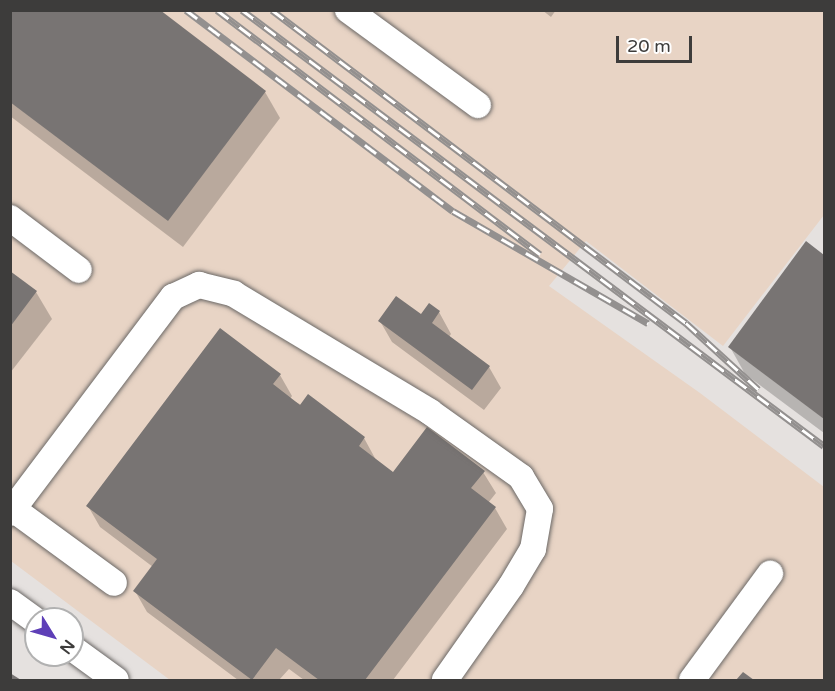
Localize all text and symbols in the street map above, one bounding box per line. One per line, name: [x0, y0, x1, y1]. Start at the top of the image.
scale bar: [619, 24, 696, 62]
text: 20 m: [627, 35, 671, 57]
north arrow: [24, 607, 84, 667]
text: N: [55, 635, 79, 658]

